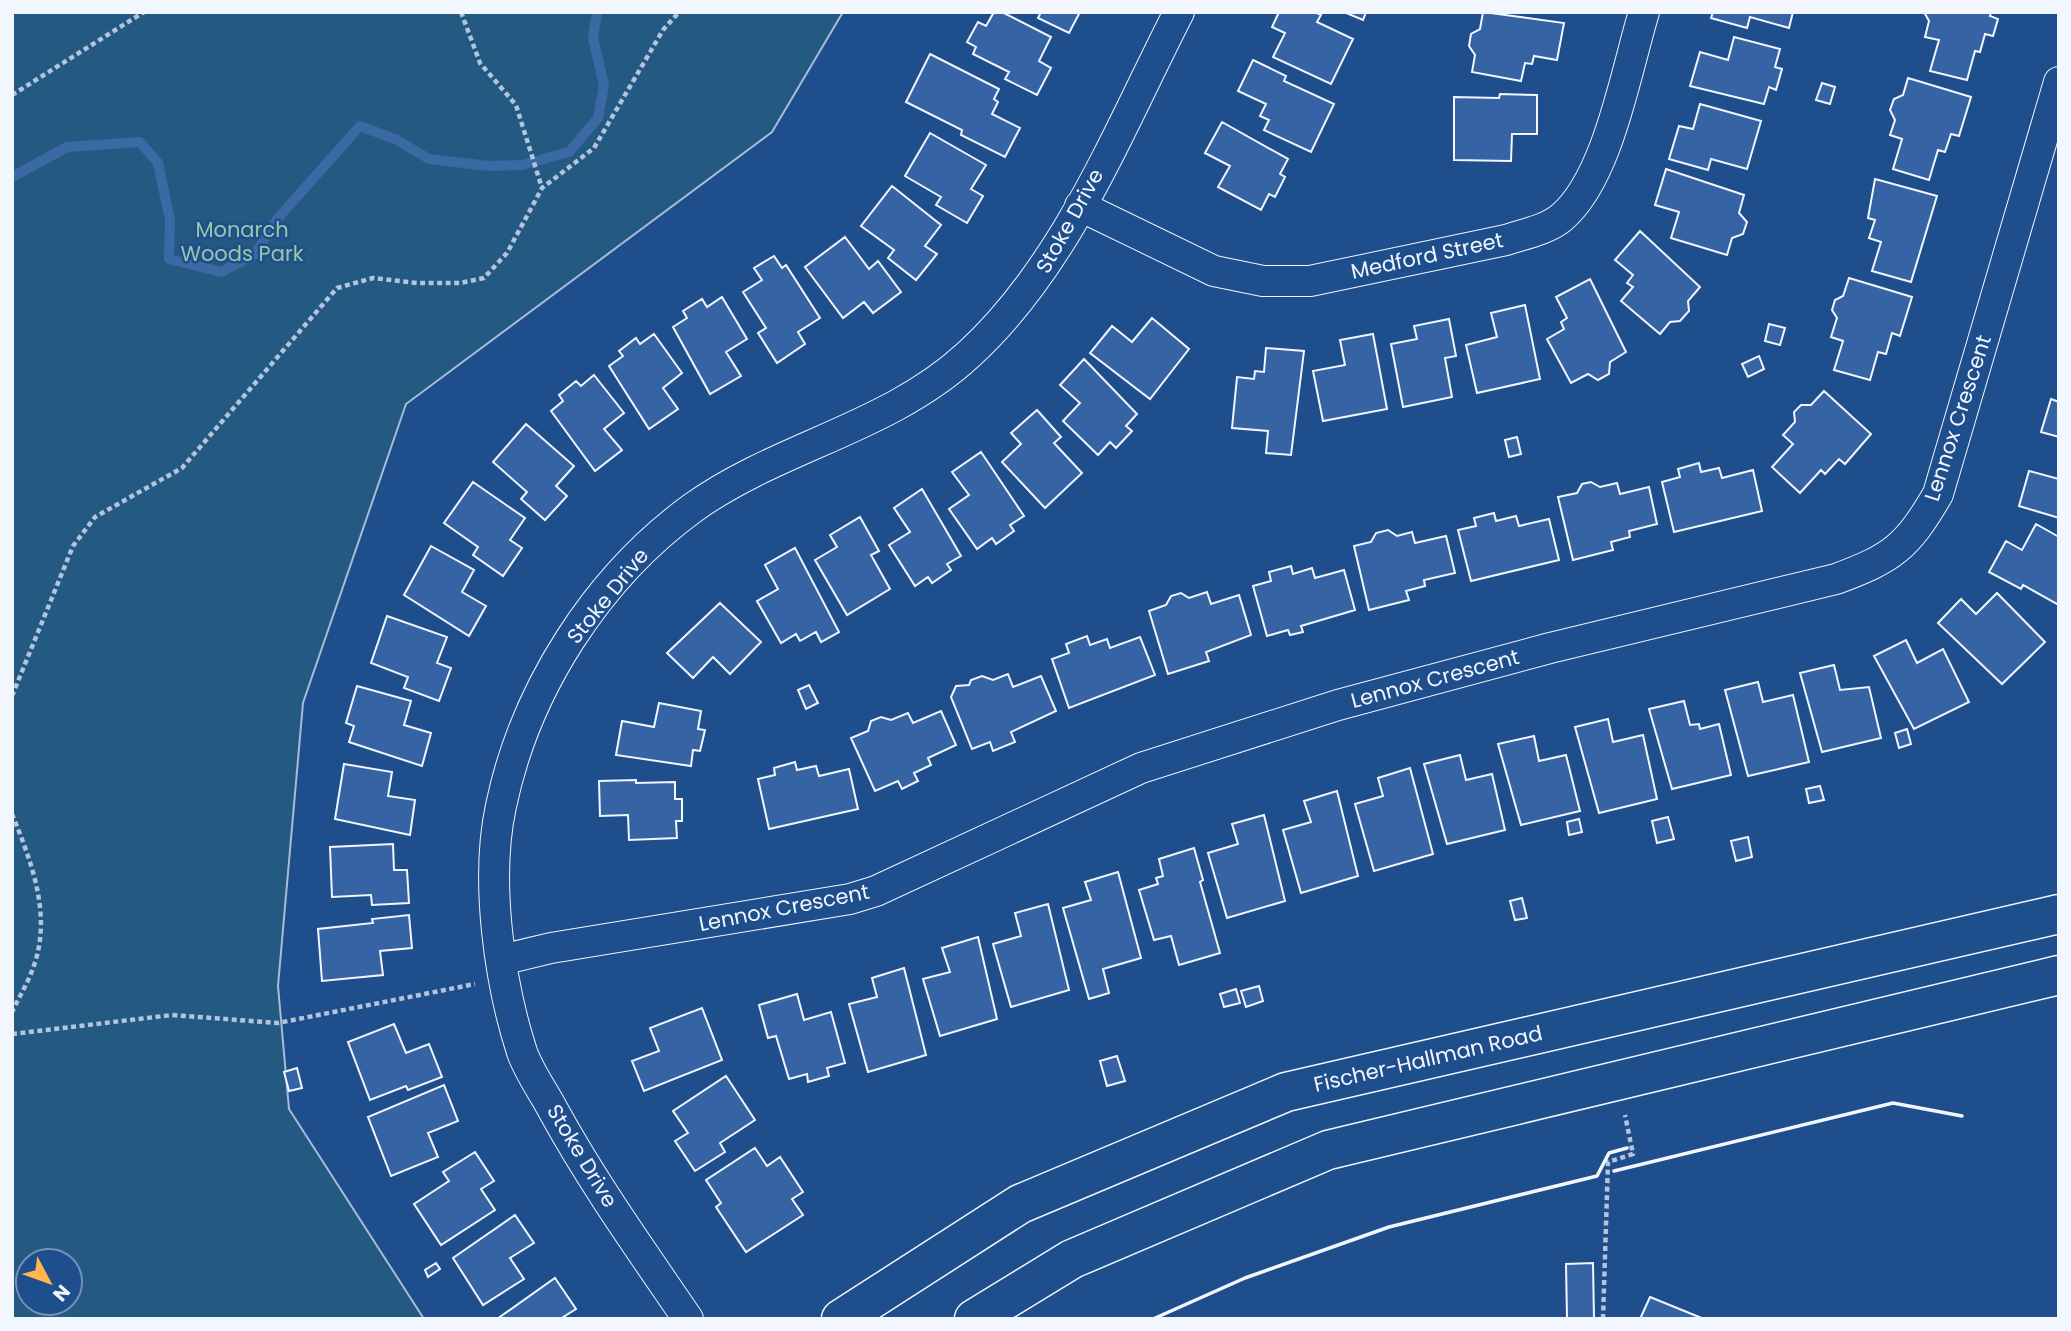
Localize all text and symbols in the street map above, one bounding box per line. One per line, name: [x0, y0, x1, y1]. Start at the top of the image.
street label: Stoke Drive: [1029, 163, 1110, 278]
park label: Monarch Woods Park: [180, 215, 304, 268]
street label: Medford Street: [1348, 225, 1506, 286]
street label: Lennox Crescent: [1917, 331, 1998, 505]
street label: Stoke Drive: [560, 542, 655, 650]
street label: Lennox Crescent: [1348, 642, 1522, 715]
street label: Lennox Crescent: [696, 877, 872, 938]
street label: Fischer-Hallman Road: [1311, 1018, 1545, 1099]
street label: Stoke Drive: [540, 1099, 625, 1213]
north arrow: [14, 1247, 84, 1317]
text: N: [47, 1279, 76, 1307]

